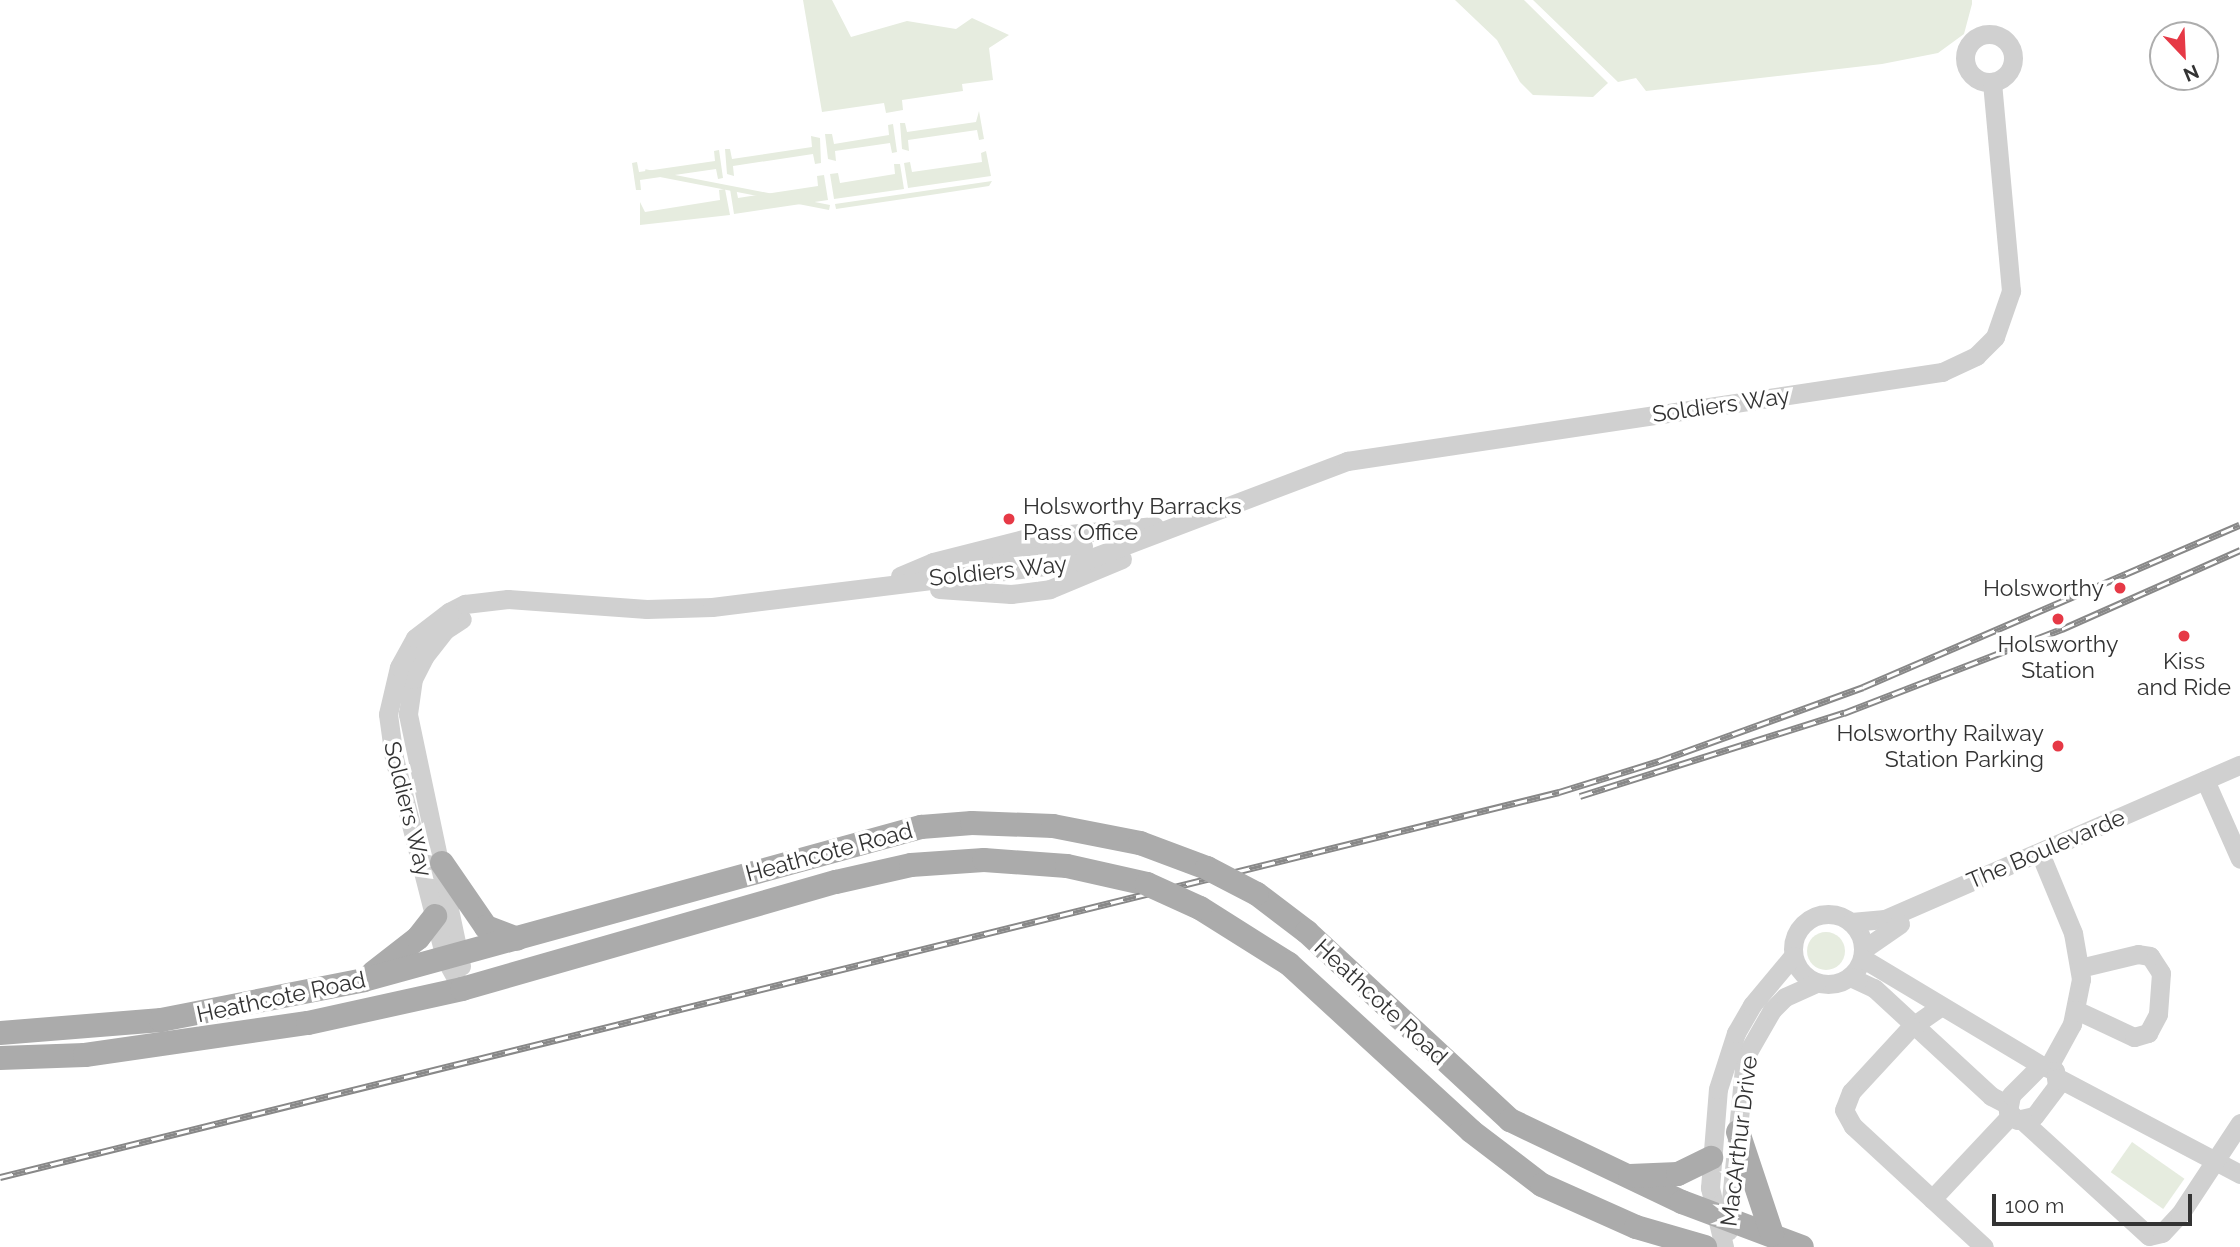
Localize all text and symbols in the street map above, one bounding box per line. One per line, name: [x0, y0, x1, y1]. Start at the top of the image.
north arrow: [2149, 21, 2219, 91]
text: N: [2180, 61, 2202, 86]
street label: Soldiers Way: [1650, 382, 1792, 428]
place label: Holsworthy Barracks Pass Office: [1023, 492, 1242, 546]
marker: Holsworthy Barracks Pass Office: [1001, 511, 1017, 527]
street label: Soldiers Way: [927, 550, 1069, 592]
place label: Holsworthy: [1983, 574, 2104, 602]
marker: Holsworthy: [2110, 578, 2130, 598]
marker: Holsworthy Station: [2050, 611, 2066, 627]
marker: Kiss and Ride: [2176, 628, 2192, 644]
place label: Holsworthy Station: [1998, 630, 2118, 684]
place label: Kiss and Ride: [2137, 647, 2231, 701]
place label: Holsworthy Railway Station Parking: [1836, 719, 2044, 773]
street label: Soldiers Way: [378, 738, 438, 880]
marker: Holsworthy Railway Station Parking: [2050, 738, 2066, 754]
street label: The Boulevarde: [1963, 803, 2129, 895]
street label: Heathcote Road: [742, 816, 916, 888]
street label: Heathcote Road: [1309, 933, 1453, 1071]
street label: Heathcote Road: [194, 966, 368, 1028]
street label: MacArthur Drive: [1715, 1054, 1763, 1228]
scale bar: [1995, 1180, 2194, 1224]
text: 100 m: [2005, 1193, 2064, 1218]

